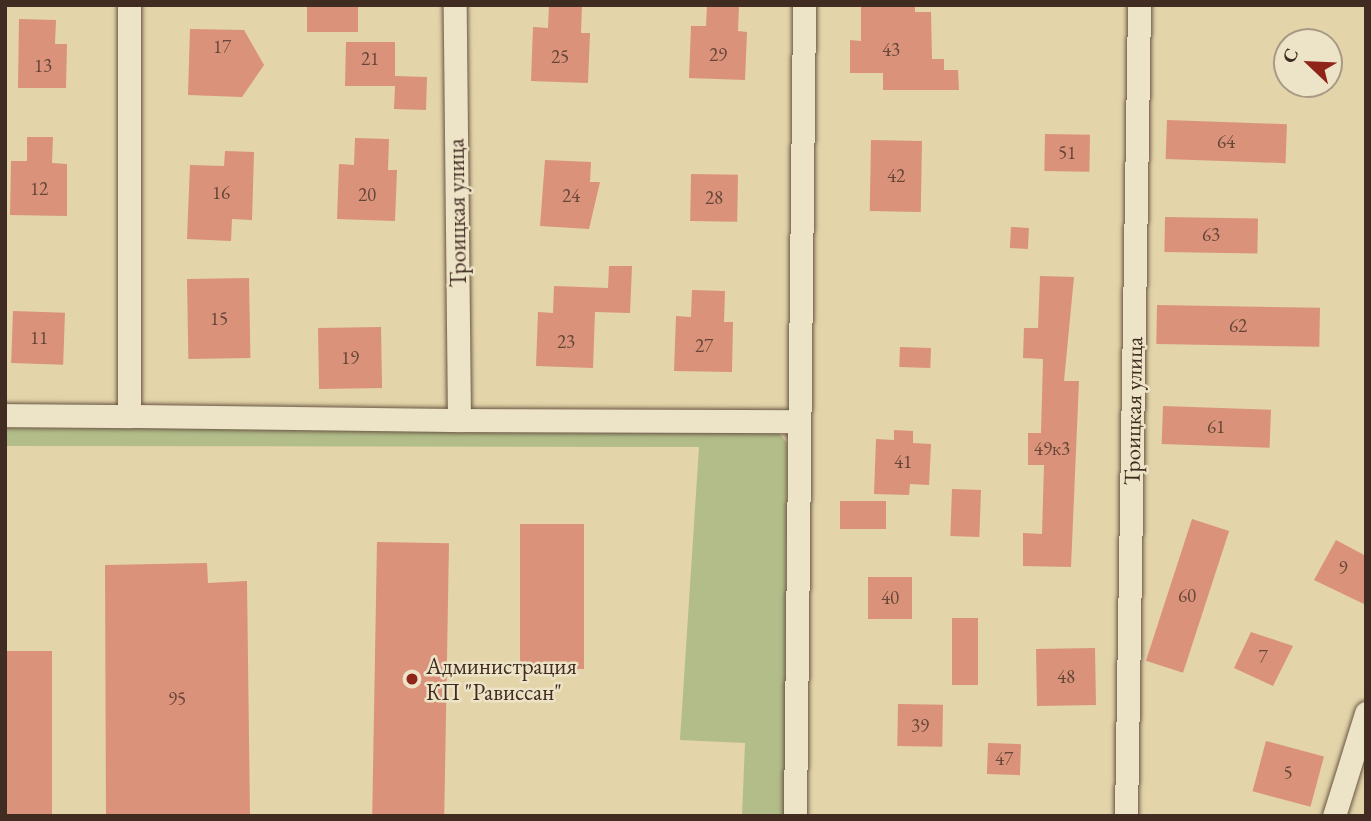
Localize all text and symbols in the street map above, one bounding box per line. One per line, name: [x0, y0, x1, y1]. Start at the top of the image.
north arrow: [1273, 28, 1343, 98]
house number: 17: [213, 36, 231, 58]
house number: 43: [882, 39, 900, 61]
house number: 29: [709, 44, 727, 66]
text: С: [1276, 44, 1304, 66]
house number: 25: [551, 46, 569, 68]
house number: 21: [361, 48, 379, 70]
house number: 13: [34, 55, 52, 77]
house number: 64: [1217, 131, 1235, 153]
street label: Троицкая улица: [442, 138, 472, 288]
house number: 51: [1058, 142, 1076, 164]
house number: 42: [887, 165, 905, 187]
house number: 12: [30, 178, 48, 200]
house number: 16: [212, 182, 230, 204]
house number: 20: [358, 184, 376, 206]
house number: 24: [562, 185, 580, 207]
house number: 28: [705, 187, 723, 209]
house number: 63: [1202, 224, 1220, 246]
house number: 15: [210, 308, 228, 330]
house number: 62: [1229, 315, 1247, 337]
house number: 11: [30, 327, 48, 349]
house number: 23: [557, 331, 575, 353]
house number: 27: [695, 335, 713, 357]
street label: Троицкая улица: [1118, 336, 1148, 486]
house number: 19: [341, 347, 359, 369]
house number: 61: [1207, 416, 1225, 438]
house number: 49к3: [1034, 438, 1070, 460]
house number: 41: [894, 451, 912, 473]
house number: 9: [1338, 557, 1348, 579]
house number: 60: [1178, 585, 1196, 607]
house number: 40: [881, 587, 899, 609]
house number: 7: [1258, 646, 1268, 668]
place label: Администрация КП "Рависсан": [426, 652, 577, 706]
house number: 48: [1057, 666, 1075, 688]
marker: Администрация КП "Рависсан": [404, 671, 420, 687]
house number: 95: [168, 688, 186, 710]
house number: 39: [911, 715, 929, 737]
house number: 47: [995, 748, 1013, 770]
house number: 5: [1283, 762, 1293, 784]

